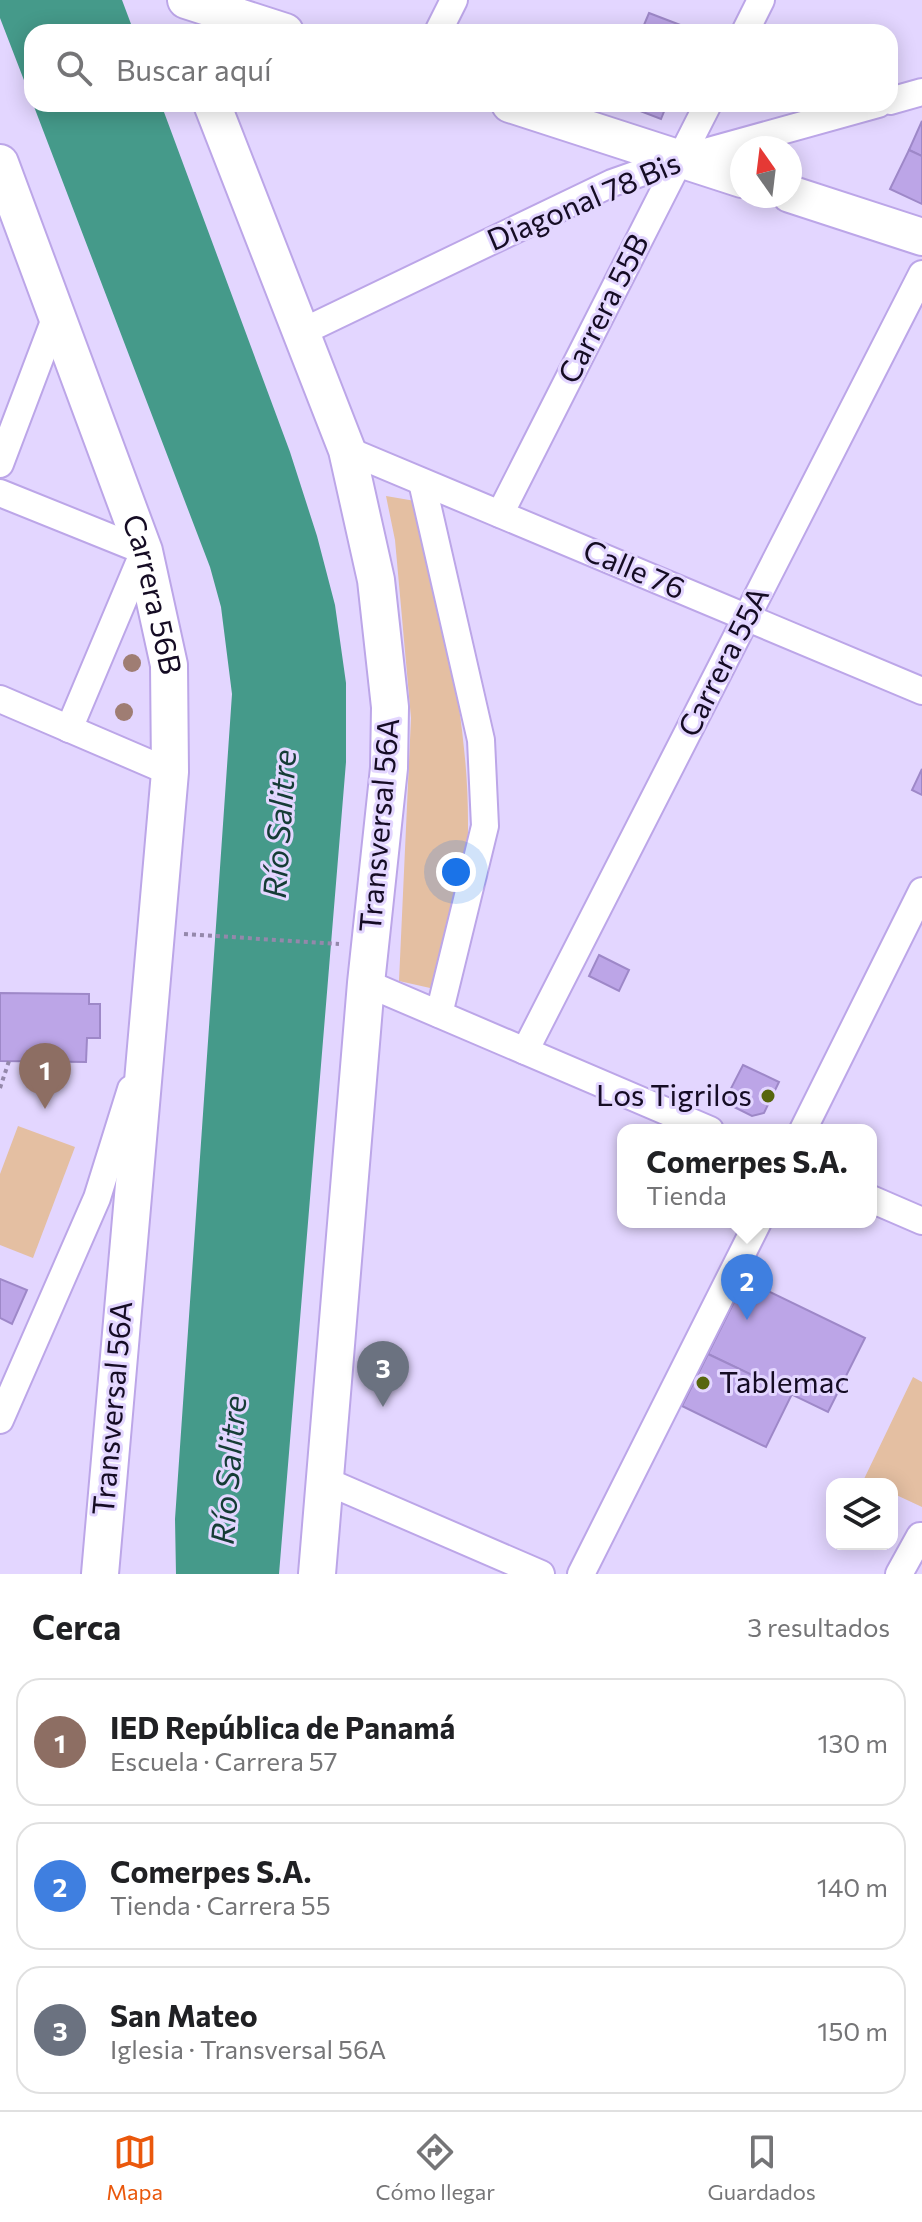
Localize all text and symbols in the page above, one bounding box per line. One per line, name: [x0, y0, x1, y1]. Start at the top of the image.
search box: [24, 24, 898, 112]
icon: search: [52, 46, 96, 90]
text: Buscar aquí: [116, 50, 272, 87]
north arrow: [730, 136, 802, 208]
street label: Diagonal 78 Bis: [481, 142, 685, 257]
street label: Carrera 55B: [548, 227, 655, 389]
street label: Carrera 56B: [116, 508, 191, 677]
street label: Calle 76: [578, 530, 691, 606]
street label: Carrera 55A: [668, 580, 775, 742]
street label: Transversal 56A: [350, 716, 405, 933]
water label: Río Salitre: [253, 748, 303, 900]
your location: [436, 852, 476, 892]
pin: 1: [19, 1043, 71, 1109]
place label: Los Tigrilos: [596, 1075, 752, 1112]
marker: Los Tigrilos: [759, 1087, 777, 1105]
popup: [617, 1124, 877, 1228]
text: Comerpes S.A.: [646, 1142, 848, 1179]
text: Tienda: [646, 1179, 727, 1210]
pin: 2: [721, 1254, 773, 1320]
street label: Transversal 56A: [83, 1299, 138, 1516]
pin: 3: [357, 1341, 409, 1407]
place label: Tablemac: [719, 1362, 849, 1399]
marker: Tablemac: [694, 1374, 712, 1392]
water label: Río Salitre: [201, 1394, 253, 1546]
map controls: [826, 1478, 898, 1550]
button: layers: [826, 1478, 898, 1550]
text: Cerca: [32, 1605, 121, 1647]
text: 3 resultados: [747, 1611, 890, 1642]
text: IED República de Panamá: [110, 1708, 455, 1745]
text: 1: [54, 1727, 66, 1758]
text: 130 m: [817, 1727, 888, 1758]
text: Escuela · Carrera 57: [110, 1745, 337, 1776]
text: Comerpes S.A.: [110, 1852, 311, 1889]
text: 2: [53, 1871, 67, 1902]
text: 140 m: [817, 1871, 888, 1902]
text: Tienda · Carrera 55: [110, 1889, 331, 1920]
text: San Mateo: [110, 1996, 258, 2033]
text: 3: [52, 2015, 68, 2046]
text: 150 m: [817, 2015, 888, 2046]
text: Iglesia · Transversal 56A: [110, 2033, 386, 2064]
tab: Mapa: [106, 2130, 163, 2205]
tab: Cómo llegar: [376, 2130, 495, 2205]
tab: Guardados: [708, 2130, 816, 2205]

